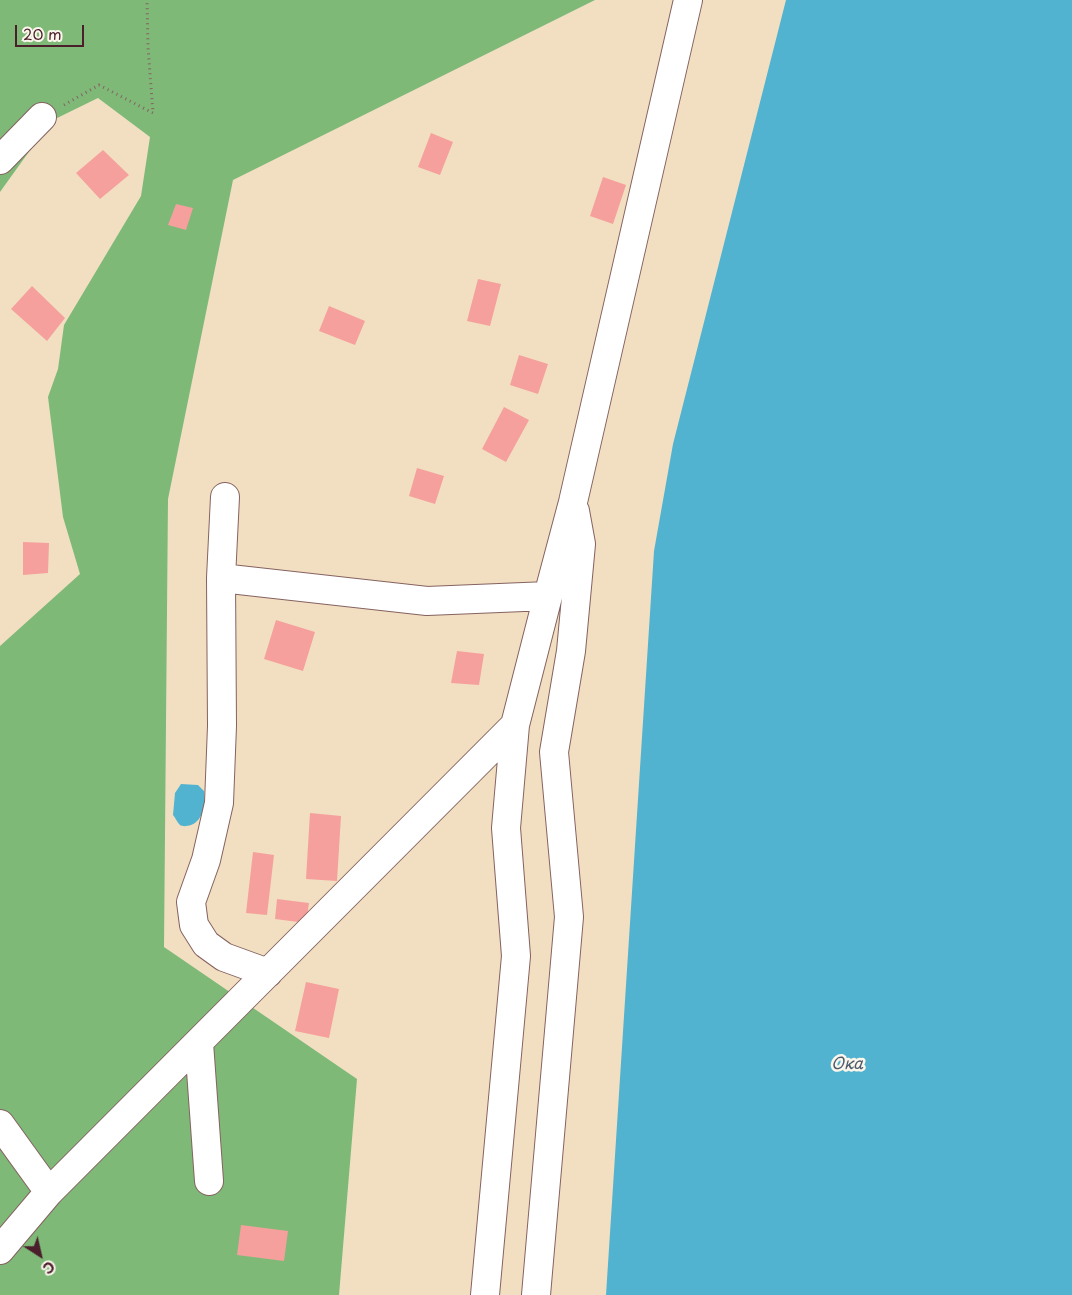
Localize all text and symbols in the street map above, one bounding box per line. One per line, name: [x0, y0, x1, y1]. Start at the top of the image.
scale bar: [18, 15, 86, 47]
text: 20 m: [23, 22, 62, 45]
water label: Ока: [831, 1055, 863, 1075]
north arrow: [15, 1230, 65, 1280]
text: С: [39, 1256, 59, 1279]

